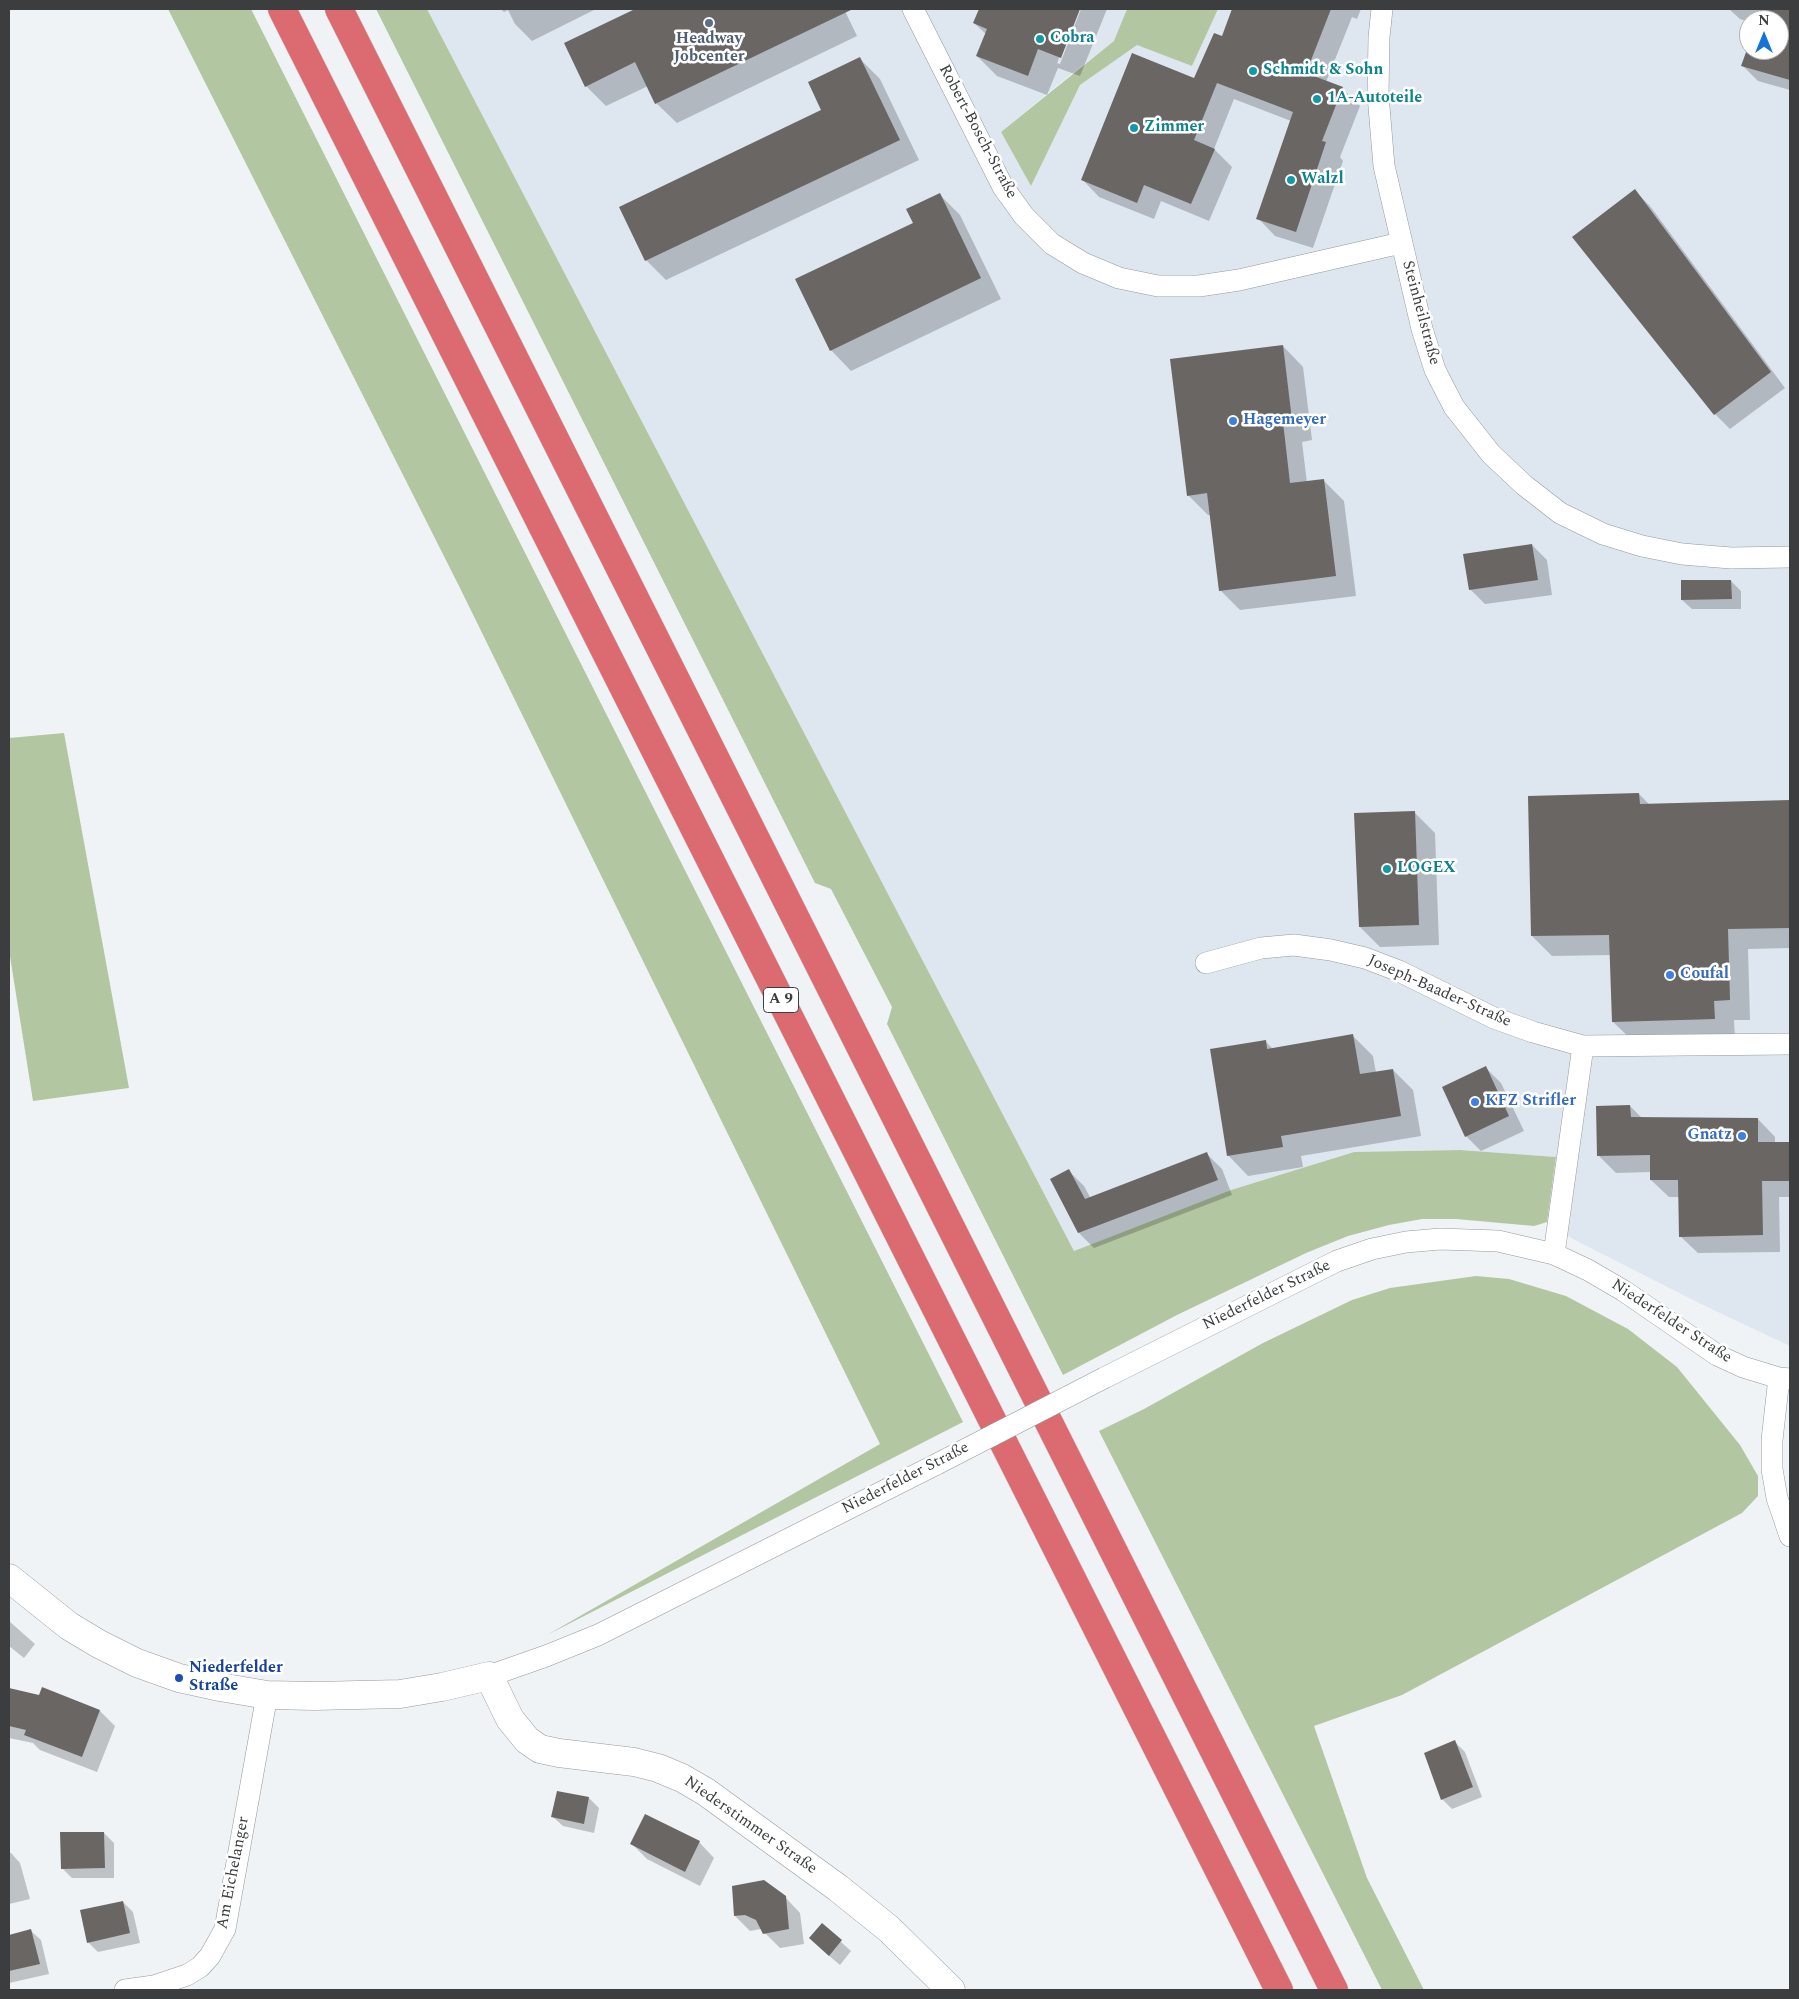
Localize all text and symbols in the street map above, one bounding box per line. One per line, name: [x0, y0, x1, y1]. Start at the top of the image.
north arrow: [1739, 10, 1789, 60]
text: N: [1758, 10, 1770, 31]
marker: Headway Jobcenter: [703, 17, 715, 29]
place label: Cobra: [1050, 29, 1095, 49]
place label: Headway Jobcenter: [673, 30, 745, 68]
marker: Cobra: [1034, 33, 1046, 45]
place label: Schmidt & Sohn: [1263, 61, 1383, 81]
street label: Robert-Bosch-Straße: [934, 62, 1020, 202]
marker: Schmidt & Sohn: [1247, 65, 1259, 77]
place label: 1A-Autoteile: [1327, 89, 1422, 109]
marker: 1A-Autoteile: [1311, 93, 1323, 105]
place label: Zimmer: [1144, 118, 1204, 138]
marker: Zimmer: [1128, 122, 1140, 134]
place label: Walzl: [1301, 170, 1344, 190]
marker: Walzl: [1285, 174, 1297, 186]
street label: Steinheilstraße: [1397, 259, 1443, 367]
place label: Hagemeyer: [1243, 411, 1326, 431]
marker: Hagemeyer: [1227, 415, 1239, 427]
place label: LOGEX: [1397, 859, 1456, 879]
marker: LOGEX: [1381, 863, 1393, 875]
street label: Joseph-Baader-Straße: [1364, 952, 1514, 1032]
place label: Coufal: [1680, 965, 1729, 985]
marker: Coufal: [1664, 969, 1676, 981]
road number: A 9: [764, 988, 798, 1012]
place label: KFZ Strifler: [1485, 1092, 1576, 1112]
marker: KFZ Strifler: [1469, 1096, 1481, 1108]
place label: Gnatz: [1688, 1126, 1732, 1146]
marker: Gnatz: [1736, 1130, 1748, 1142]
street label: Niederfelder Straße: [1200, 1257, 1334, 1335]
street label: Niederfelder Straße: [1607, 1276, 1735, 1368]
street label: Niederfelder Straße: [839, 1439, 973, 1519]
place label: Niederfelder Straße: [189, 1659, 283, 1697]
marker: Niederfelder Straße: [173, 1672, 185, 1684]
street label: Niederstimmer Straße: [680, 1773, 820, 1879]
street label: Am Eichelanger: [214, 1815, 254, 1931]

